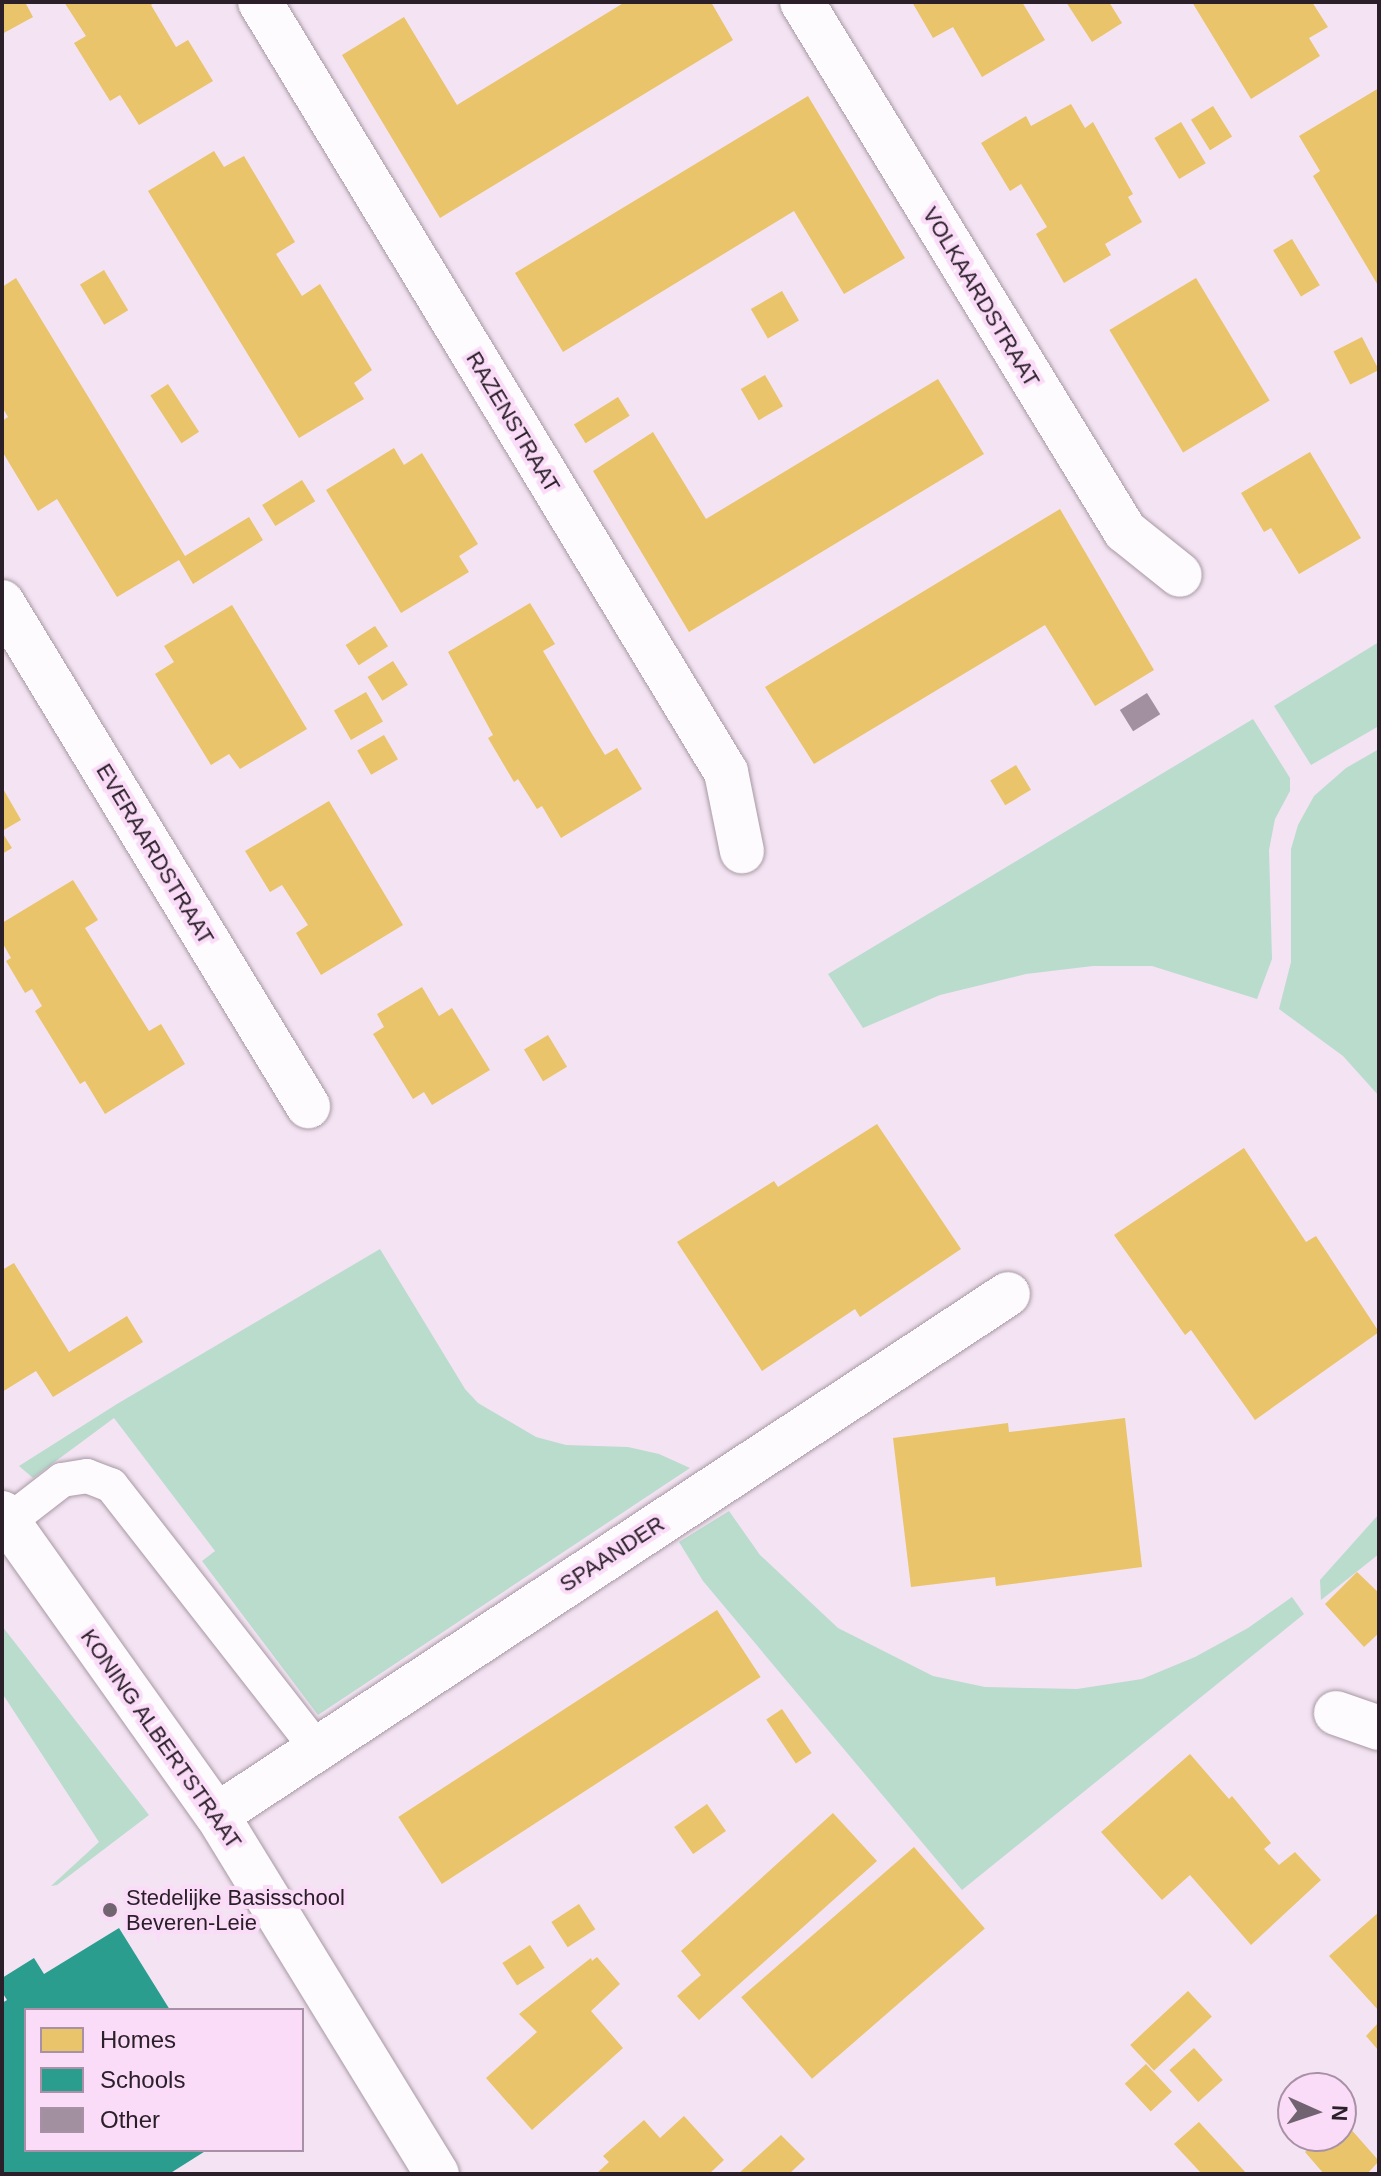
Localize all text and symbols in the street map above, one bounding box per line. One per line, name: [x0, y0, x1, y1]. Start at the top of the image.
street label: VOLKAARDSTRAAT: [917, 202, 1045, 392]
street label: RAZENSTRAAT: [461, 347, 565, 497]
street label: EVERAARDSTRAAT: [91, 759, 219, 949]
street label: SPAANDER: [555, 1510, 669, 1598]
street label: KONING ALBERTSTRAAT: [75, 1624, 247, 1854]
place label: Stedelijke Basisschool Beveren-Leie: [126, 1884, 345, 1936]
marker: Stedelijke Basisschool Beveren-Leie: [101, 1901, 119, 1919]
legend: [24, 2008, 304, 2152]
text: Homes: [100, 2026, 176, 2053]
text: Schools: [100, 2066, 185, 2093]
north arrow: [1277, 2072, 1357, 2152]
text: N: [1327, 2105, 1352, 2122]
text: Other: [100, 2106, 160, 2133]

